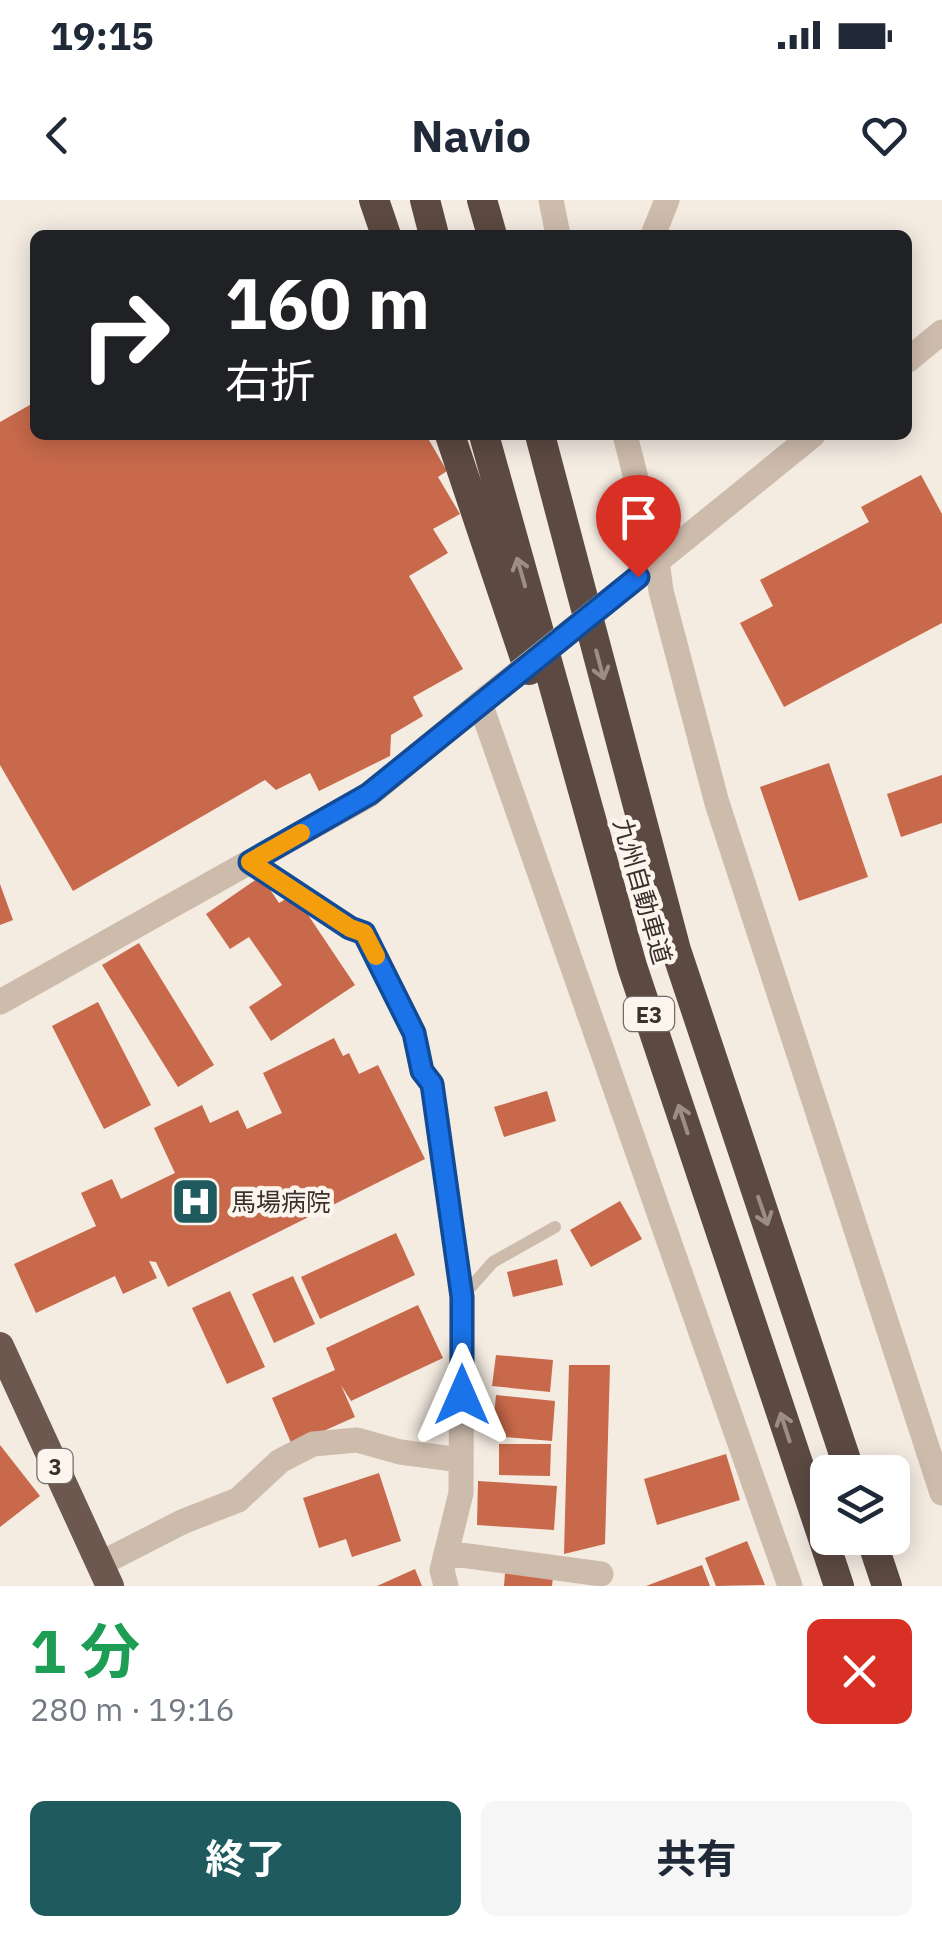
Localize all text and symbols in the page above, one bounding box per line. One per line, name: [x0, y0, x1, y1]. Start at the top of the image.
text: 19:15: [50, 11, 154, 60]
text: Navio: [411, 106, 531, 164]
icon: back: [30, 108, 85, 163]
icon: heart: [857, 108, 912, 163]
text: 160 m: [225, 257, 430, 348]
icon: right: [60, 270, 190, 400]
text: 右折: [225, 351, 315, 409]
pin: [596, 475, 681, 578]
icon: arrive: [611, 490, 666, 545]
one-way arrow: [511, 557, 529, 589]
one-way arrow: [591, 649, 610, 680]
street label: 九州自動車道: [606, 814, 680, 968]
road number: E3: [624, 997, 674, 1031]
one-way arrow: [673, 1103, 691, 1135]
hospital icon: 馬場病院: [170, 1175, 222, 1227]
place label: 馬場病院: [231, 1185, 331, 1218]
one-way arrow: [755, 1194, 773, 1225]
position arrow: [410, 1343, 514, 1447]
one-way arrow: [775, 1412, 793, 1444]
road number: 3: [38, 1449, 72, 1483]
map controls: [810, 1455, 910, 1555]
button: layers: [810, 1455, 910, 1555]
text: 1 分: [30, 1611, 140, 1690]
button: close: [807, 1619, 912, 1724]
text: 280 m · 19:16: [30, 1688, 235, 1730]
button: 終了: [30, 1801, 461, 1916]
button: 共有: [481, 1801, 912, 1916]

